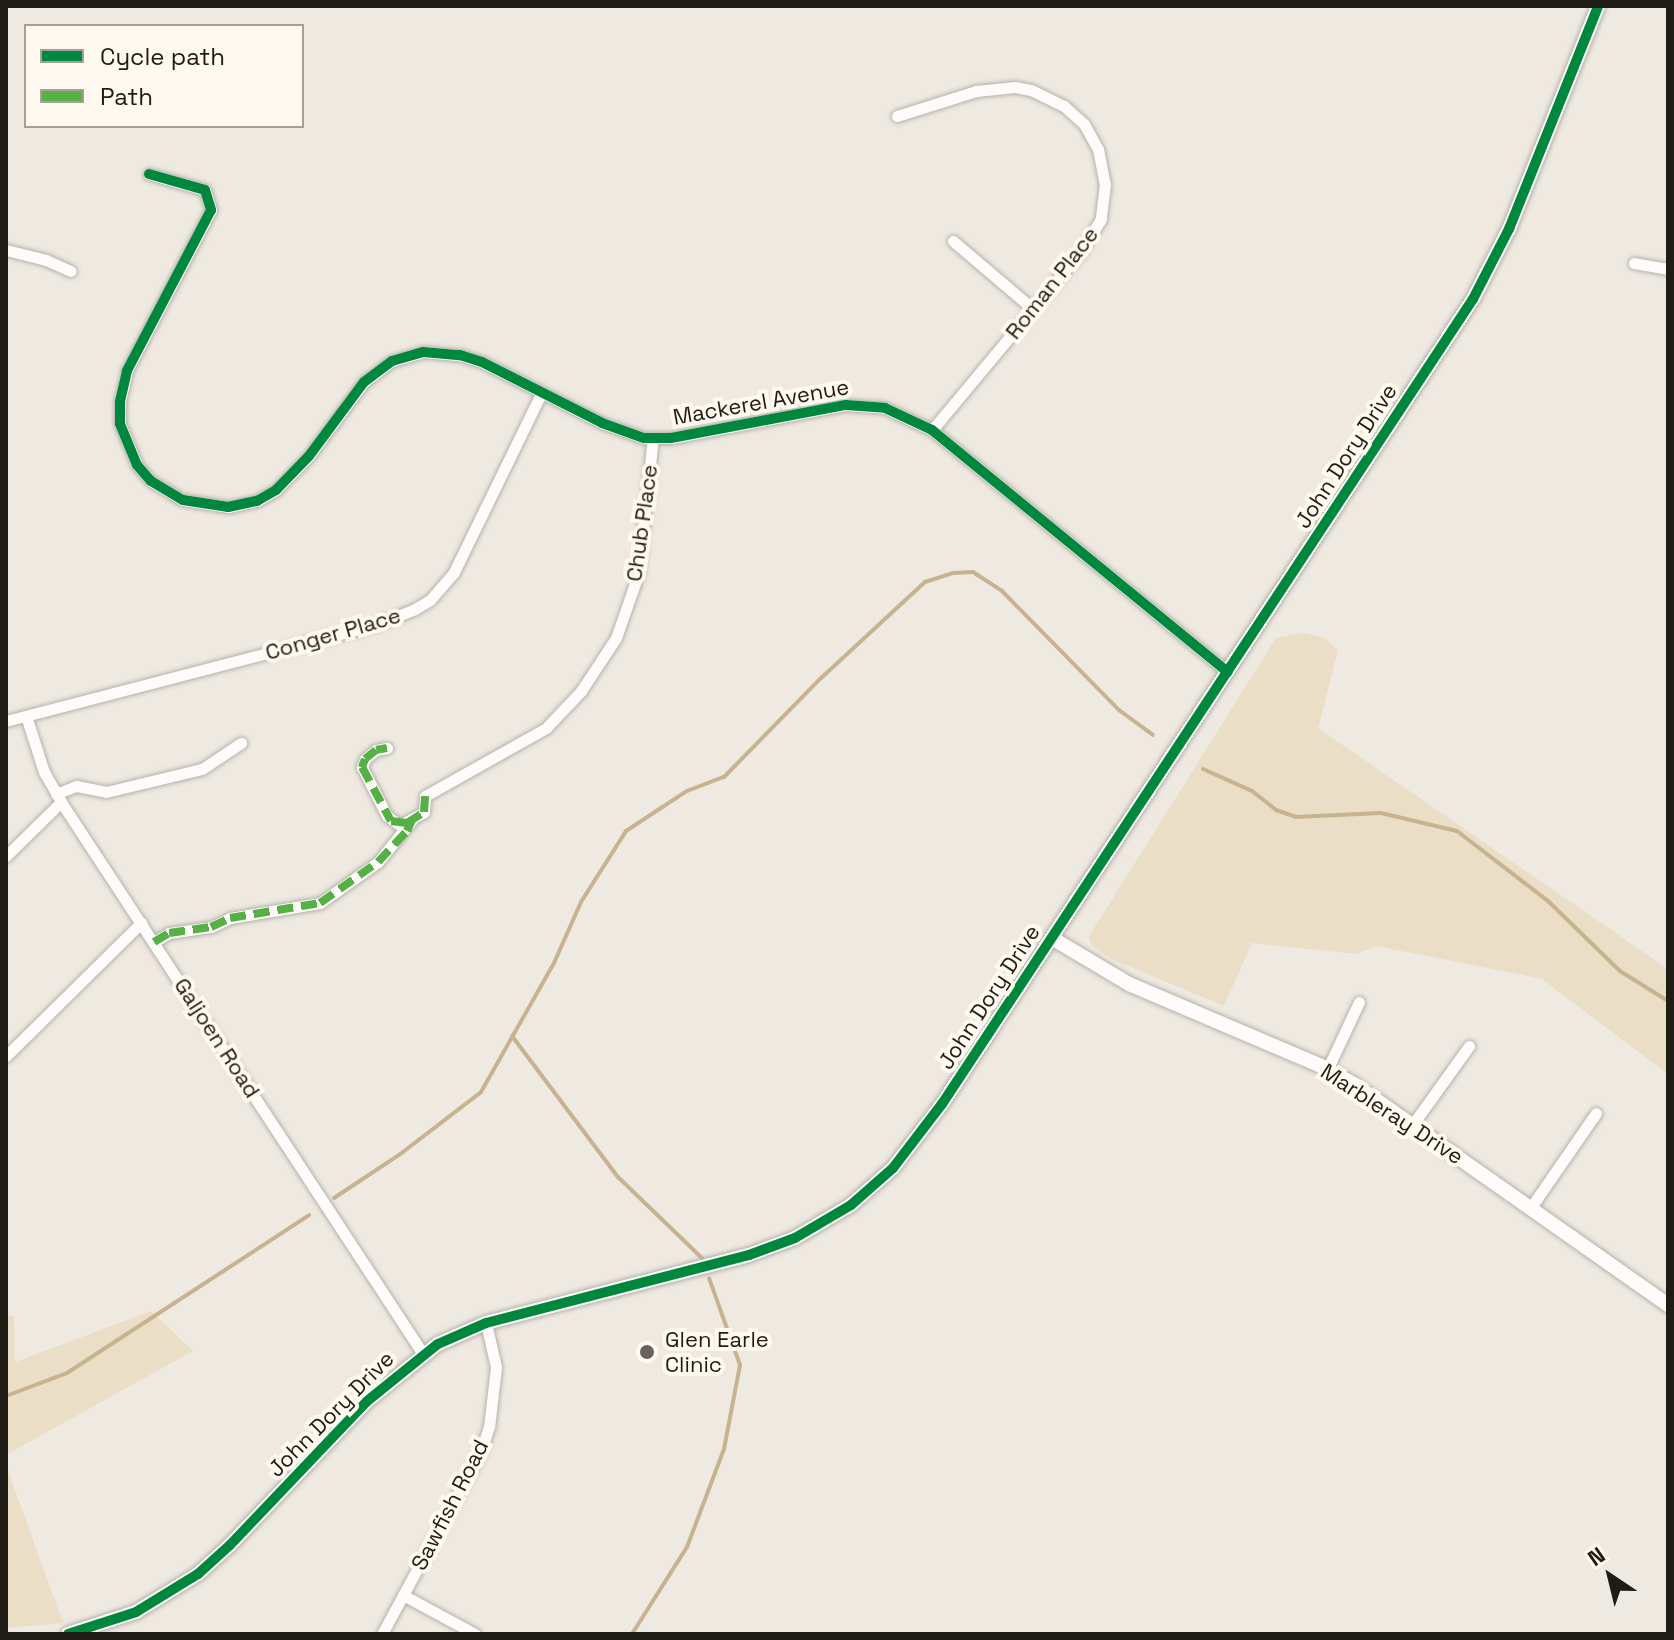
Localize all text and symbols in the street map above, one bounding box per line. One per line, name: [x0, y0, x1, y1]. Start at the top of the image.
legend: [24, 24, 304, 128]
text: Cycle path: [100, 41, 225, 72]
text: Path: [100, 81, 153, 112]
street label: Roman Place: [1000, 222, 1104, 344]
street label: Mackerel Avenue: [671, 374, 851, 430]
street label: John Dory Drive: [1289, 379, 1403, 533]
street label: Chub Place: [621, 463, 663, 583]
street label: Conger Place: [262, 602, 404, 666]
street label: John Dory Drive: [932, 920, 1046, 1074]
street label: Galjoen Road: [168, 973, 266, 1103]
street label: Marbleray Drive: [1316, 1058, 1468, 1170]
place label: Glen Earle Clinic: [665, 1326, 769, 1378]
marker: Glen Earle Clinic: [636, 1341, 658, 1363]
street label: John Dory Drive: [263, 1346, 399, 1482]
street label: Sawfish Road: [406, 1435, 494, 1575]
north arrow: [1570, 1536, 1650, 1616]
text: N: [1582, 1541, 1610, 1572]

